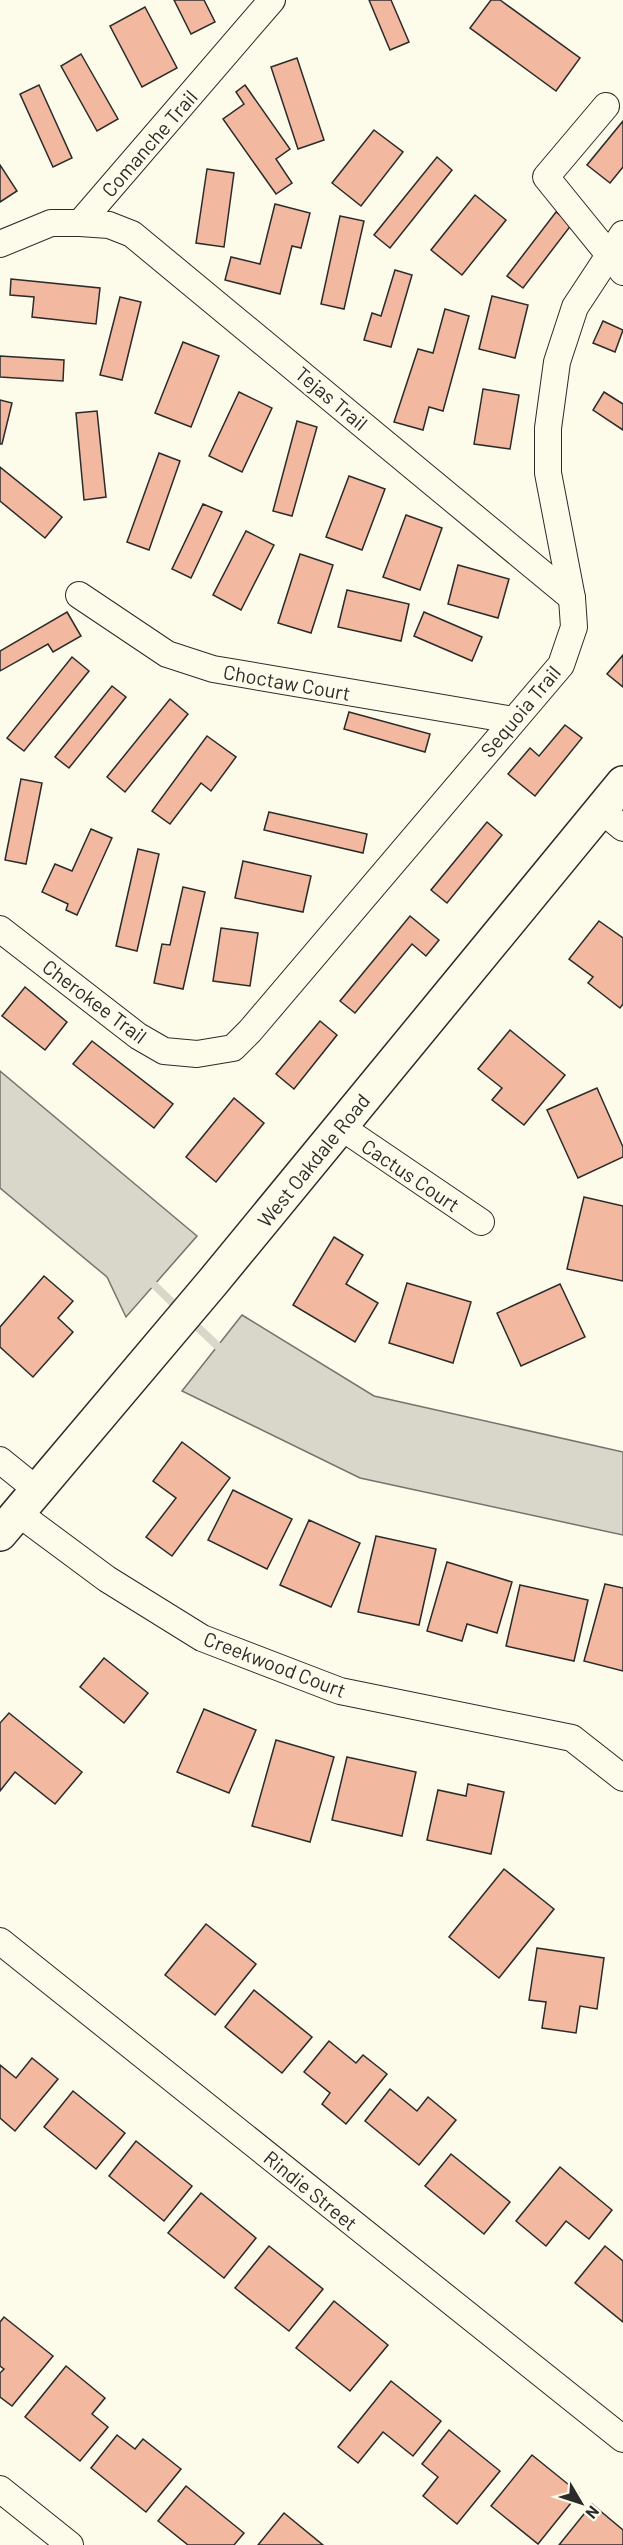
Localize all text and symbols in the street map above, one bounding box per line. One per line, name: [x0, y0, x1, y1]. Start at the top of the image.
street label: Comanche Trail: [96, 85, 202, 201]
street label: Tejas Trail: [291, 361, 373, 435]
street label: Choctaw Court: [222, 659, 352, 705]
street label: Sequoia Trail: [475, 660, 565, 762]
street label: Cherokee Trail: [38, 954, 152, 1048]
street label: West Oakdale Road: [252, 1088, 374, 1232]
street label: Cactus Court: [358, 1134, 464, 1216]
street label: Creekwood Court: [201, 1626, 349, 1702]
street label: Rindie Street: [259, 2145, 363, 2235]
north arrow: [551, 2473, 611, 2533]
text: N: [582, 2503, 604, 2523]

